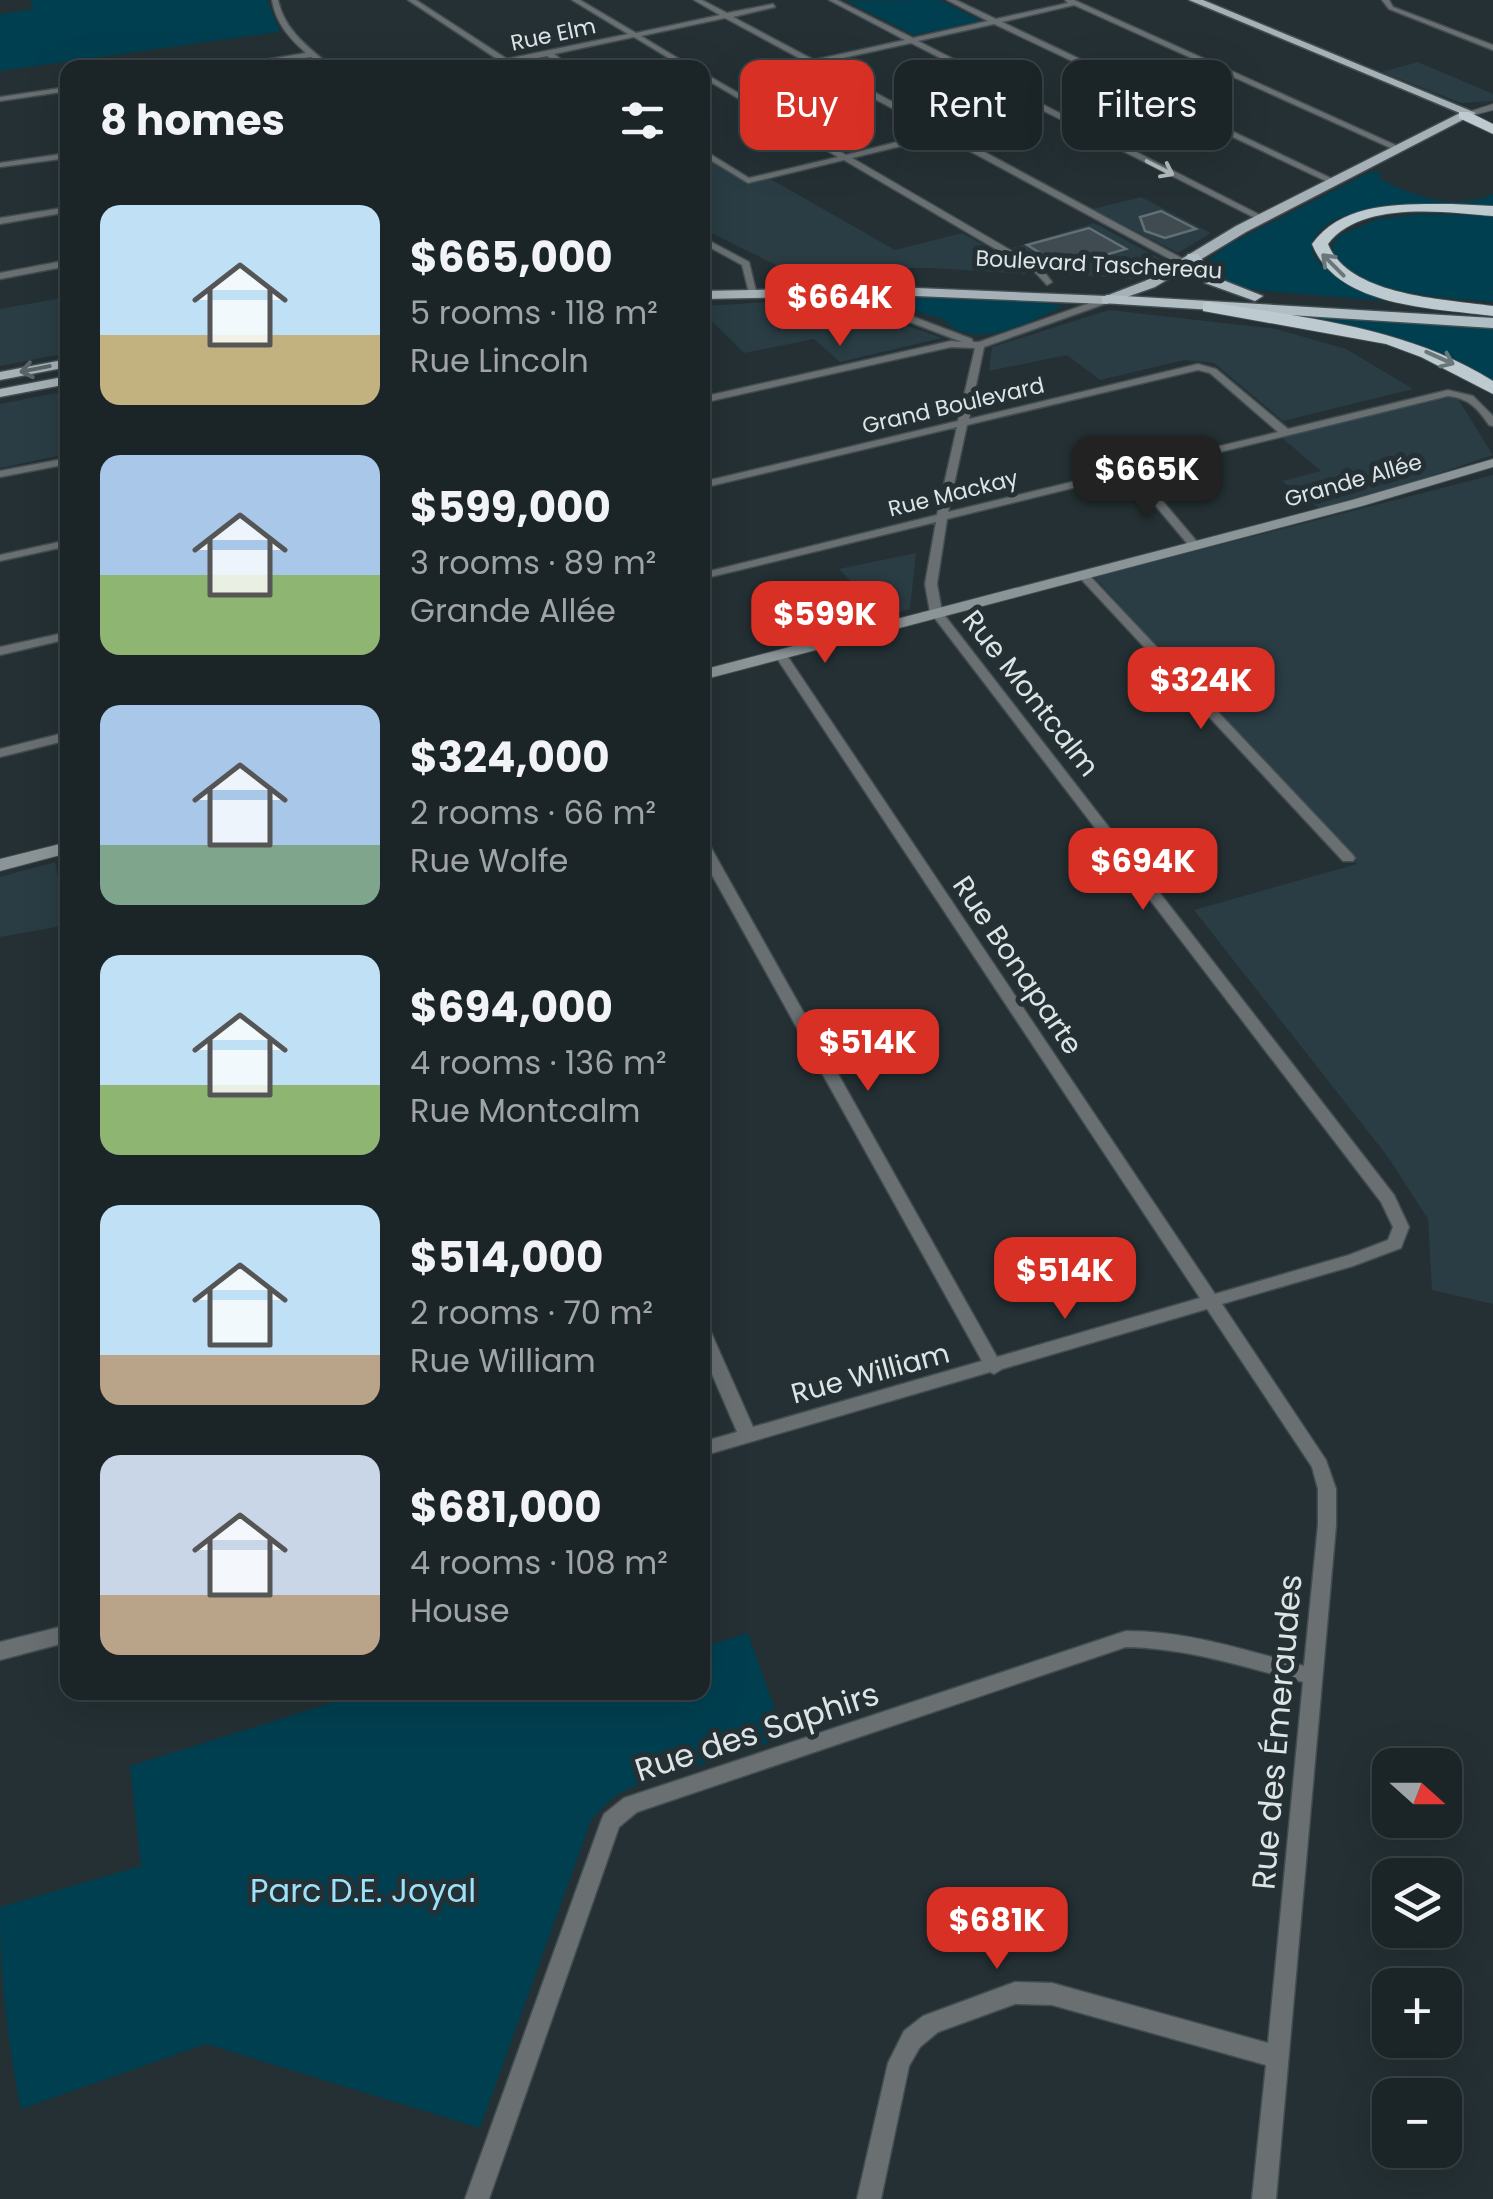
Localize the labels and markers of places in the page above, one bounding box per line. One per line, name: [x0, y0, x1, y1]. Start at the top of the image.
pin: $664K: [770, 264, 910, 349]
pin: $665K: [1077, 436, 1217, 521]
pin: $599K: [755, 581, 895, 666]
pin: $324K: [1131, 647, 1271, 732]
pin: $694K: [1073, 828, 1213, 913]
pin: $514K: [798, 1009, 938, 1094]
pin: $514K: [995, 1237, 1135, 1322]
pin: $681K: [927, 1887, 1067, 1972]

